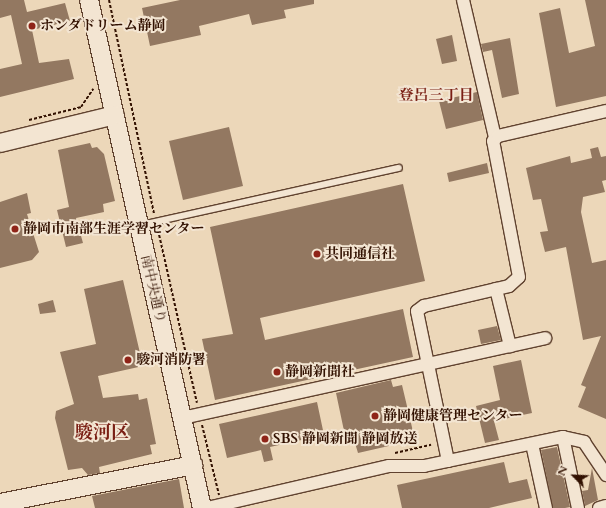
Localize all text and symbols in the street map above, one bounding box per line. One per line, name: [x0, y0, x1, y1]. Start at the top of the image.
place label: ホンダドリーム静岡: [40, 18, 166, 34]
marker: ホンダドリーム静岡: [27, 21, 37, 31]
district label: 登呂三丁目: [399, 87, 473, 105]
place label: 静岡市南部生涯学習センター: [23, 221, 205, 237]
marker: 静岡市南部生涯学習センター: [10, 224, 20, 234]
place label: 共同通信社: [325, 246, 395, 262]
marker: 共同通信社: [312, 249, 322, 259]
street label: 南中央通り: [137, 253, 169, 325]
place label: 駿河消防署: [136, 352, 206, 368]
marker: 駿河消防署: [123, 355, 133, 365]
place label: 静岡新聞社: [285, 364, 355, 380]
marker: 静岡新聞社: [272, 367, 282, 377]
place label: 静岡健康管理センター: [383, 408, 523, 424]
marker: 静岡健康管理センター: [370, 411, 380, 421]
district label: 駿河区: [75, 422, 129, 444]
place label: SBS 静岡新聞 静岡放送: [273, 431, 418, 447]
marker: SBS 静岡新聞 静岡放送: [260, 434, 270, 444]
north arrow: [554, 456, 594, 496]
text: N: [554, 464, 571, 478]

